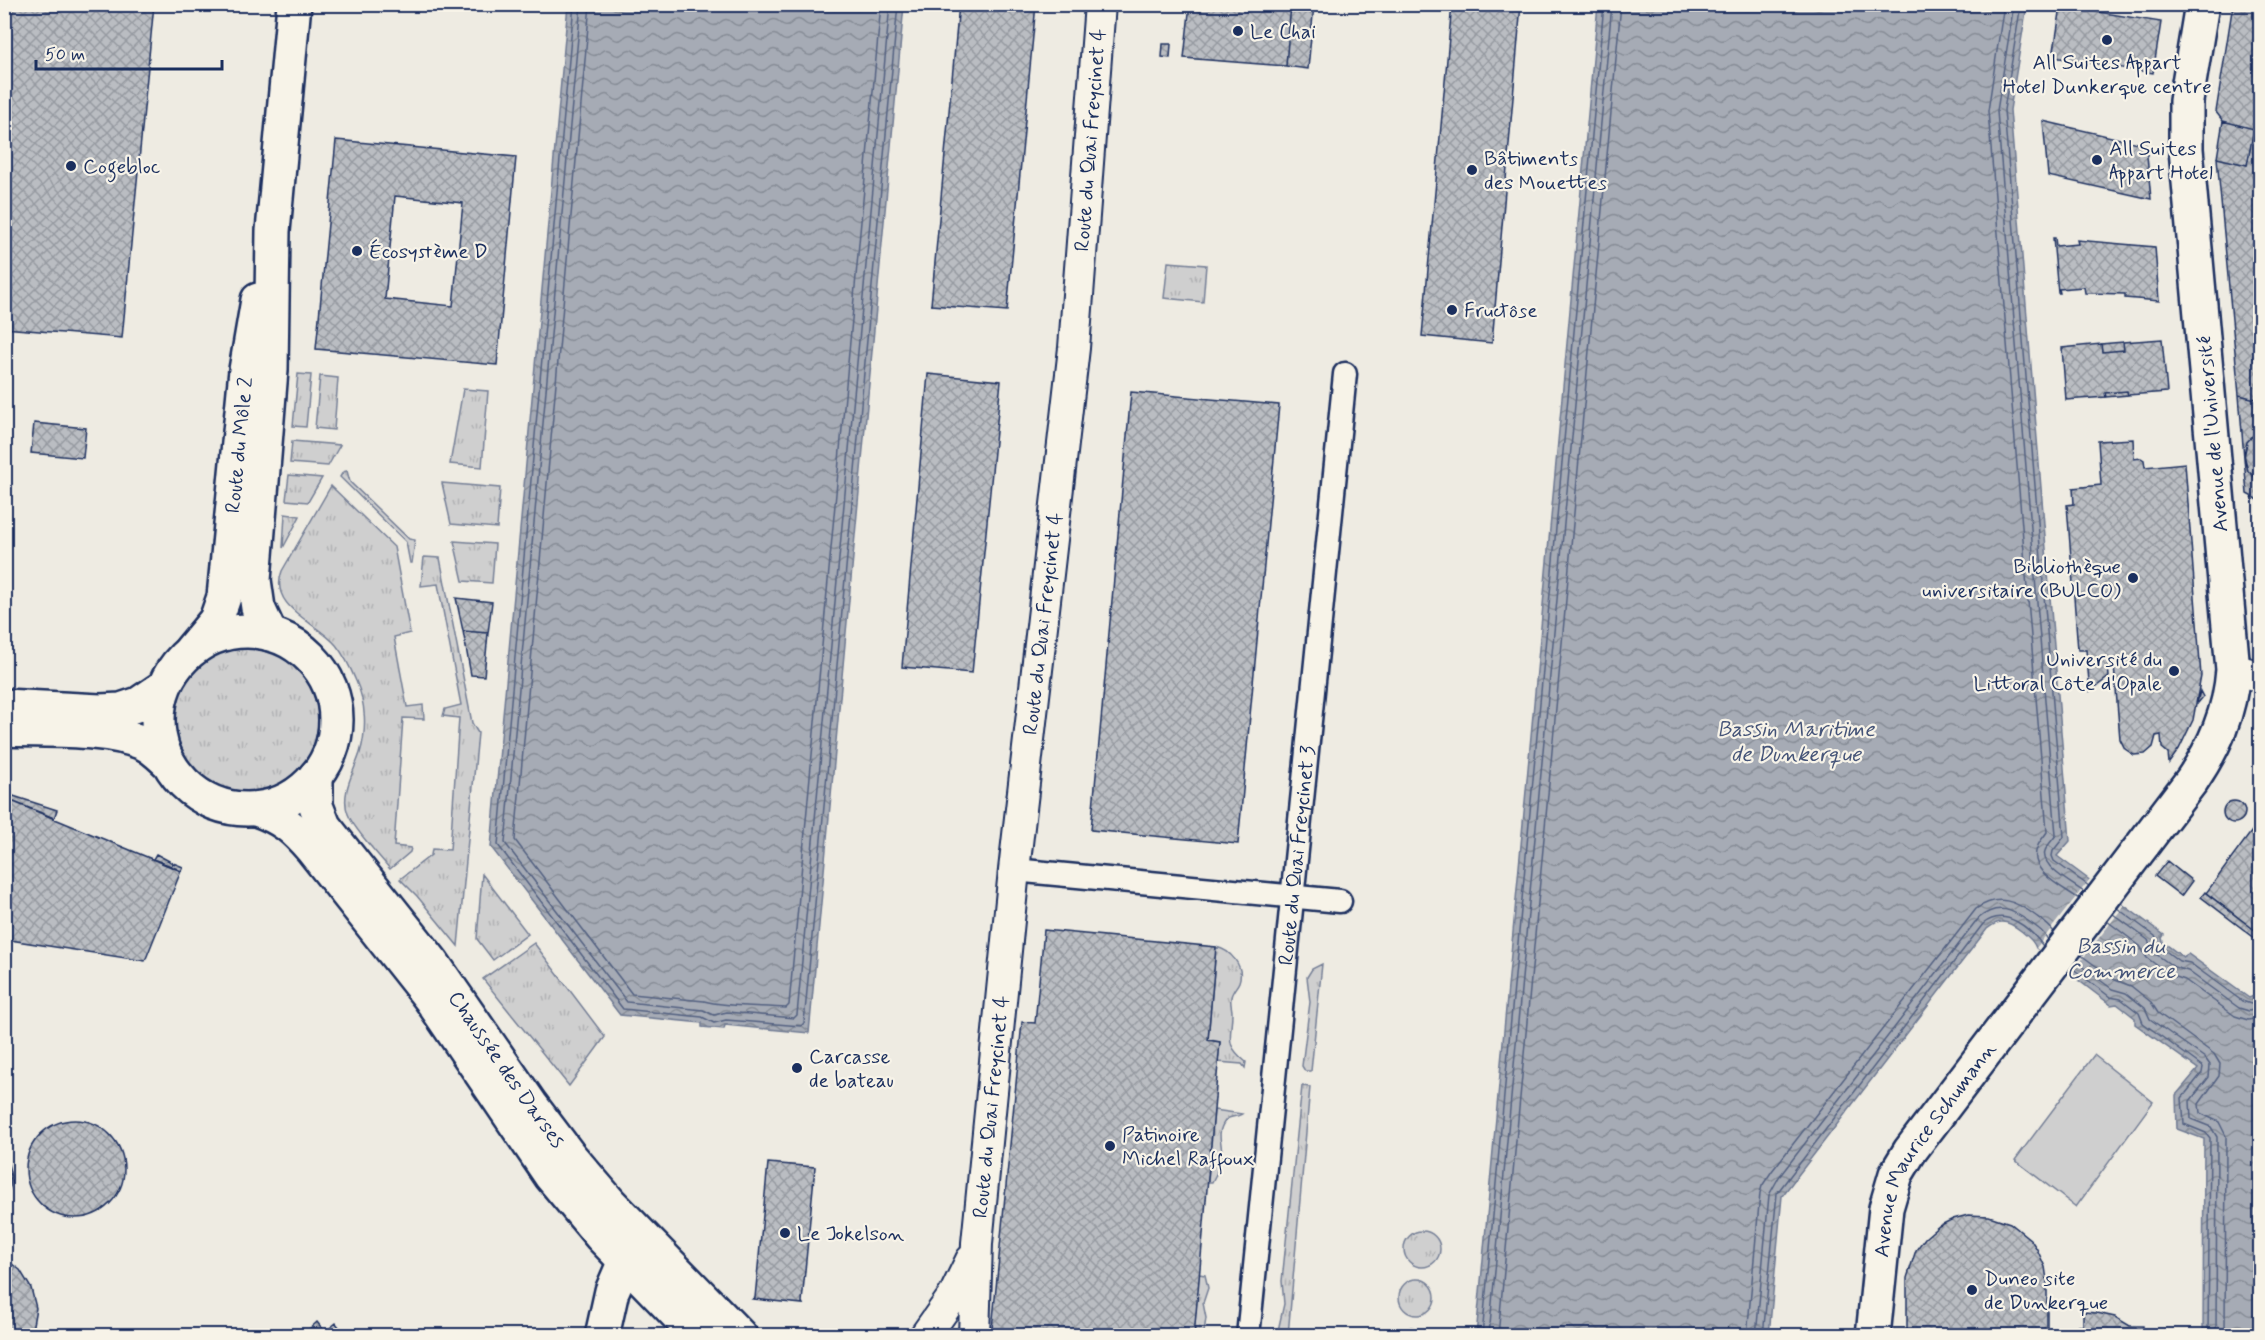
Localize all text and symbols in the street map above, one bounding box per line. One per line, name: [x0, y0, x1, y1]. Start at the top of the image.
place label: Le Chai: [1250, 18, 1316, 46]
marker: Le Chai: [1231, 24, 1245, 38]
street label: Route du Quai Freycinet 4: [1068, 27, 1113, 253]
scale bar: [36, 33, 222, 71]
marker: All Suites Appart Hotel Dunkerque centre: [2100, 33, 2114, 47]
text: 50 m: [45, 43, 85, 67]
place label: All Suites Appart Hotel Dunkerque centre: [2002, 49, 2212, 101]
place label: All Suites Appart Hotel: [2109, 135, 2213, 188]
place label: Bâtiments des Mouettes: [1484, 145, 1607, 197]
place label: Cogebloc: [83, 153, 161, 183]
marker: All Suites Appart Hotel: [2090, 153, 2104, 167]
marker: Cogebloc: [64, 159, 78, 173]
marker: Bâtiments des Mouettes: [1465, 163, 1479, 177]
place label: Écosystème D: [369, 238, 488, 266]
marker: Écosystème D: [350, 244, 364, 258]
place label: Fructôse: [1464, 297, 1538, 325]
marker: Fructôse: [1445, 303, 1459, 317]
street label: Avenue de l'Université: [2190, 335, 2236, 533]
street label: Route du Môle 2: [219, 376, 260, 514]
street label: Route du Quai Freycinet 4: [1017, 511, 1070, 736]
place label: Bibliothèque universitaire (BULCO): [1922, 553, 2122, 605]
marker: Bibliothèque universitaire (BULCO): [2126, 571, 2140, 585]
place label: Université du Littoral Côte d'Opale: [1974, 646, 2162, 698]
marker: Université du Littoral Côte d'Opale: [2167, 664, 2181, 678]
water label: Bassin Maritime de Dunkerque: [1717, 716, 1876, 769]
street label: Route du Quai Freycinet 3: [1272, 744, 1323, 967]
water label: Bassin du Commerce: [2066, 933, 2176, 986]
street label: Chaussée des Darses: [441, 986, 572, 1154]
street label: Route du Quai Freycinet 4: [967, 994, 1016, 1219]
street label: Avenue Maurice Schumann: [1868, 1036, 2003, 1259]
place label: Carcasse de bateau: [809, 1043, 894, 1095]
marker: Carcasse de bateau: [790, 1061, 804, 1075]
place label: Patinoire Michel Raffoux: [1122, 1121, 1254, 1175]
marker: Patinoire Michel Raffoux: [1103, 1139, 1117, 1153]
place label: Le Jokelson: [797, 1220, 905, 1248]
marker: Le Jokelson: [778, 1226, 792, 1240]
place label: Duneo site de Dunkerque: [1984, 1265, 2108, 1317]
marker: Duneo site de Dunkerque: [1965, 1283, 1979, 1297]

